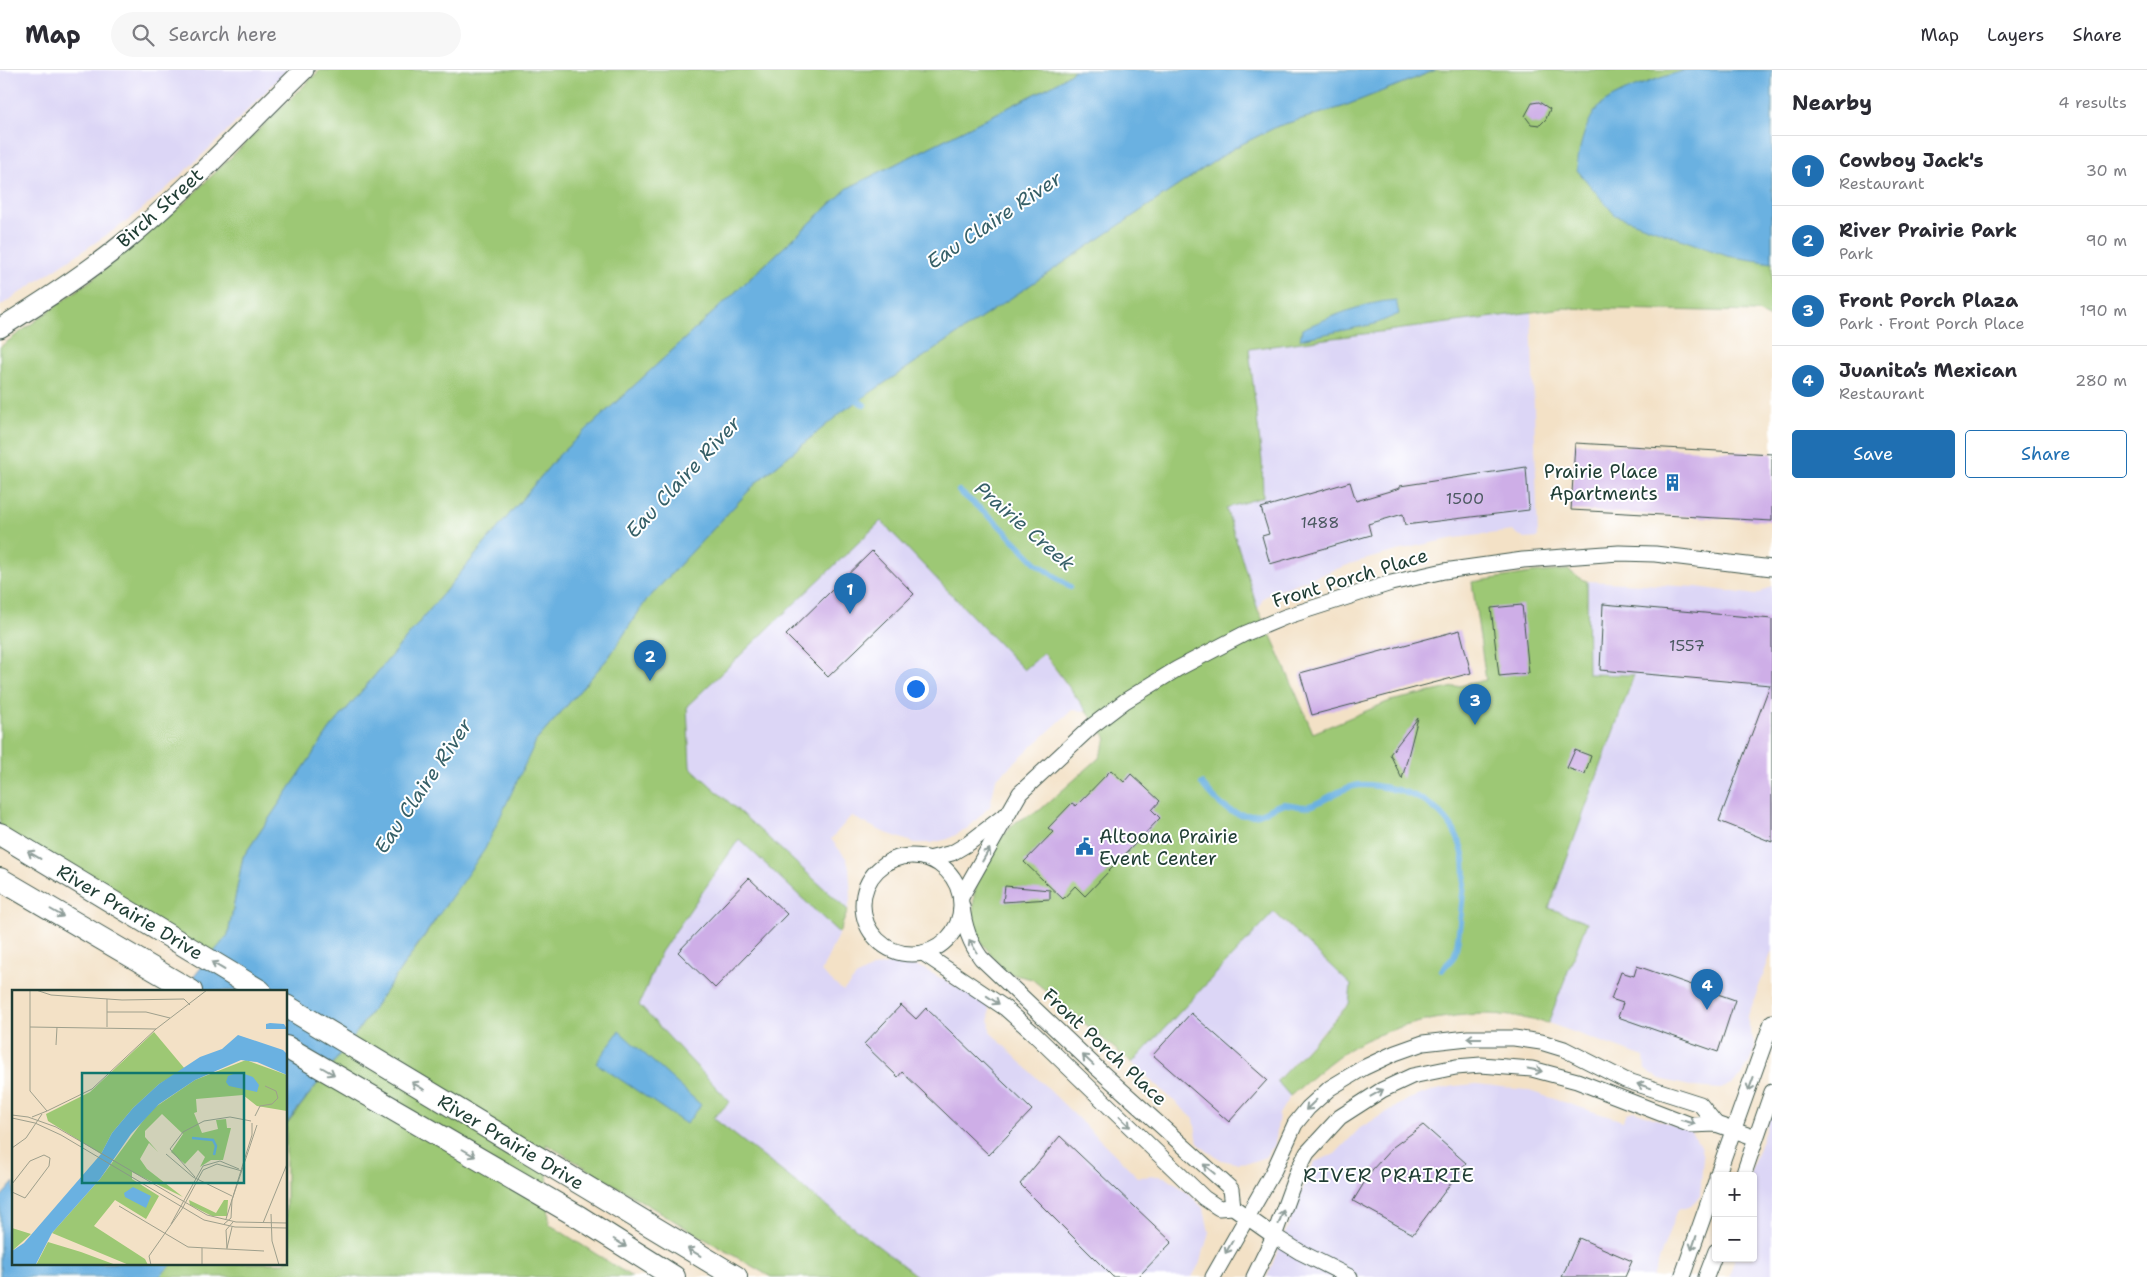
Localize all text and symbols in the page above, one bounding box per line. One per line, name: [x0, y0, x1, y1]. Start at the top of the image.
search box: [111, 12, 461, 57]
text: Map: [25, 19, 81, 51]
icon: search: [129, 21, 157, 49]
text: Search here: [169, 22, 277, 47]
text: Map: [1921, 23, 1959, 47]
text: Layers: [1987, 23, 2044, 47]
text: Share: [2072, 23, 2122, 47]
text: Nearby: [1792, 89, 1872, 117]
text: 4 results: [2058, 92, 2127, 113]
text: Cowboy Jack's: [1839, 148, 1983, 173]
text: 1: [1804, 160, 1812, 181]
text: 30 m: [2086, 160, 2127, 181]
street label: Birch Street: [112, 163, 208, 253]
water label: Eau Claire River: [922, 165, 1067, 275]
text: Restaurant: [1839, 173, 1925, 194]
text: River Prairie Park: [1839, 218, 2017, 243]
text: 2: [1802, 230, 1814, 251]
text: 90 m: [2086, 230, 2127, 251]
text: Park: [1839, 243, 1873, 264]
text: Front Porch Plaza: [1839, 288, 2018, 313]
text: 3: [1802, 300, 1814, 321]
text: 190 m: [2080, 300, 2127, 321]
text: Park · Front Porch Place: [1839, 313, 2025, 334]
text: Juanita’s Mexican: [1839, 358, 2017, 383]
text: 4: [1802, 370, 1814, 391]
text: 280 m: [2075, 370, 2127, 391]
text: Restaurant: [1839, 383, 1925, 404]
water label: Eau Claire River: [620, 410, 746, 543]
button: Save: [1792, 430, 1955, 478]
button: Share: [1965, 430, 2127, 478]
place label: Prairie Place Apartments: [1544, 459, 1658, 506]
building icon: Prairie Place Apartments: [1662, 472, 1682, 492]
water label: Prairie Creek: [970, 475, 1081, 577]
house number: 1500: [1446, 488, 1484, 509]
house number: 1488: [1301, 512, 1339, 533]
street label: Front Porch Place: [1269, 542, 1431, 614]
pin: 1: [834, 573, 866, 614]
house number: 1557: [1669, 635, 1705, 656]
pin: 2: [634, 640, 666, 681]
your location: [903, 676, 929, 702]
pin: 3: [1459, 684, 1491, 725]
water label: Eau Claire River: [368, 713, 478, 858]
place label: Altoona Prairie Event Center: [1099, 824, 1238, 871]
public building icon: Altoona Prairie Event Center: [1075, 837, 1095, 857]
one-way arrow: [981, 848, 991, 863]
one-way arrow: [28, 849, 42, 859]
street label: River Prairie Drive: [52, 858, 208, 966]
one-way arrow: [50, 908, 64, 918]
one-way arrow: [968, 938, 978, 953]
one-way arrow: [212, 960, 226, 970]
pin: 4: [1691, 969, 1723, 1010]
street label: Front Porch Place: [1038, 983, 1172, 1111]
inset map: [12, 990, 288, 1264]
one-way arrow: [986, 995, 1000, 1005]
one-way arrow: [1466, 1033, 1482, 1043]
one-way arrow: [1082, 1054, 1095, 1066]
one-way arrow: [1526, 1066, 1542, 1075]
one-way arrow: [321, 1067, 335, 1077]
one-way arrow: [1746, 1076, 1755, 1091]
one-way arrow: [412, 1080, 426, 1090]
one-way arrow: [1637, 1081, 1652, 1090]
one-way arrow: [1370, 1087, 1384, 1097]
street label: River Prairie Drive: [433, 1088, 589, 1196]
one-way arrow: [1305, 1099, 1318, 1111]
one-way arrow: [1118, 1116, 1131, 1128]
one-way arrow: [1680, 1118, 1696, 1127]
one-way arrow: [461, 1148, 476, 1158]
district label: RIVER PRAIRIE: [1303, 1162, 1475, 1188]
one-way arrow: [1203, 1163, 1216, 1174]
map controls: [1712, 1172, 1757, 1262]
button: +: [1712, 1172, 1757, 1217]
one-way arrow: [1277, 1209, 1286, 1225]
button: −: [1712, 1217, 1757, 1262]
one-way arrow: [1689, 1235, 1698, 1250]
one-way arrow: [613, 1239, 627, 1249]
one-way arrow: [1224, 1239, 1234, 1253]
one-way arrow: [688, 1246, 702, 1256]

